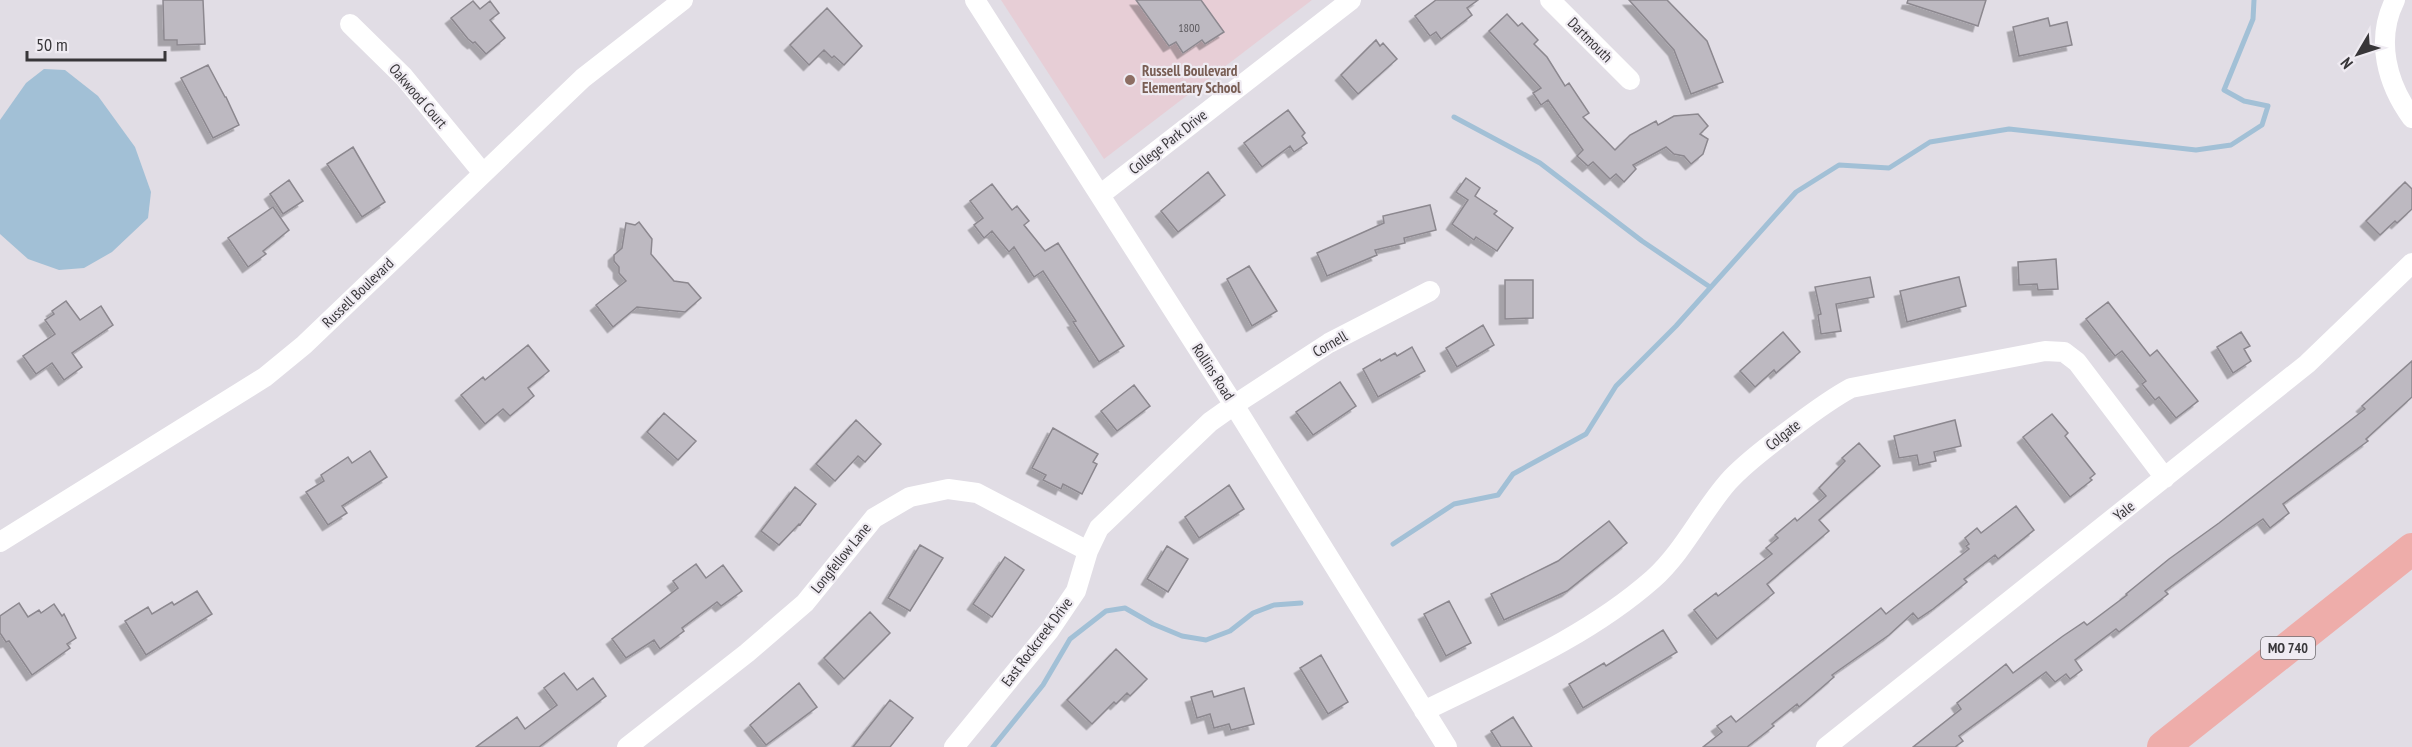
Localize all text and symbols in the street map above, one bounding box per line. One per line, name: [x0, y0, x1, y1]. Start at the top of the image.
street label: Dartmouth: [1564, 13, 1617, 66]
house number: 1800: [1178, 20, 1200, 35]
scale bar: [27, 24, 165, 62]
north arrow: [2328, 24, 2388, 84]
text: 50 m: [36, 33, 68, 56]
text: N: [2336, 54, 2357, 73]
street label: Oakwood Court: [385, 59, 452, 132]
place label: Russell Boulevard Elementary School: [1142, 61, 1241, 97]
marker: Russell Boulevard Elementary School: [1123, 73, 1137, 87]
street label: College Park Drive: [1125, 105, 1211, 178]
street label: Russell Boulevard: [318, 254, 397, 331]
street label: Cornell: [1309, 326, 1351, 361]
street label: Rollins Road: [1188, 340, 1239, 404]
street label: Colgate: [1761, 415, 1804, 454]
street label: Yale: [2109, 496, 2138, 525]
street label: Longfellow Lane: [807, 519, 875, 597]
street label: East Rockcreek Drive: [997, 593, 1076, 690]
road number: MO 740: [2261, 637, 2315, 659]

